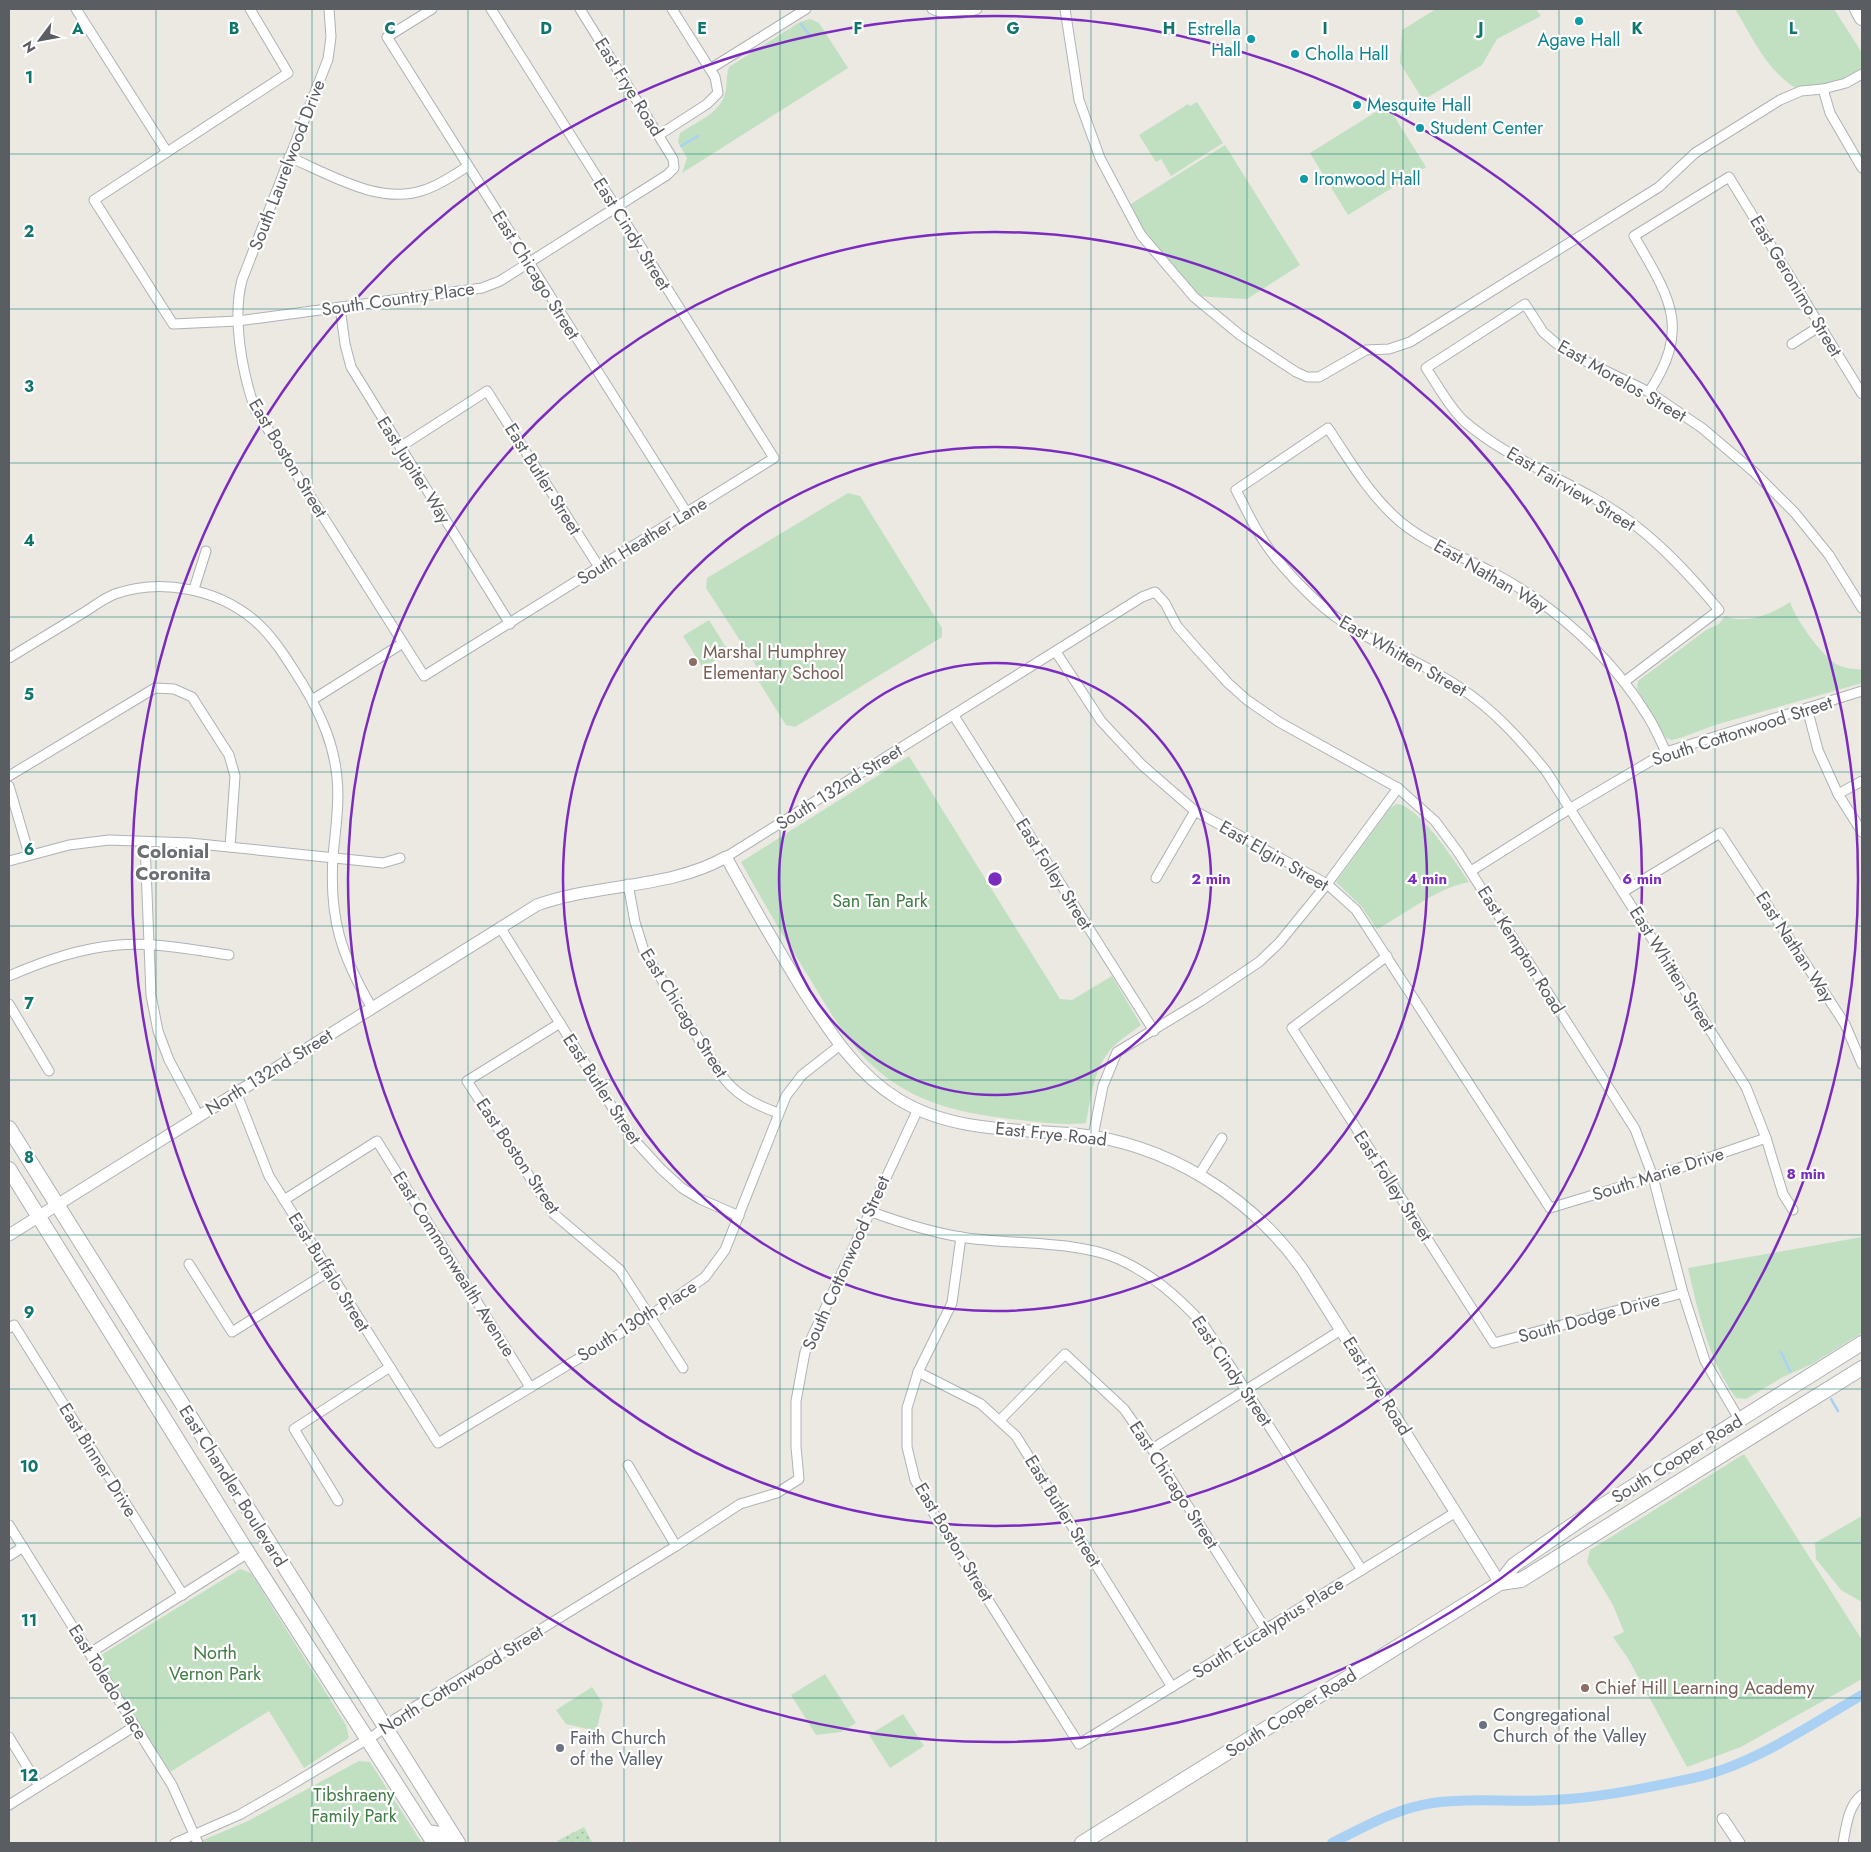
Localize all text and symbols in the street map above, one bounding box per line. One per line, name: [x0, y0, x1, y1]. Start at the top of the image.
north arrow: [15, 15, 65, 65]
marker: Agave Hall: [1573, 15, 1585, 27]
place label: Estrella Hall: [1187, 16, 1241, 63]
text: A: [71, 17, 84, 40]
text: B: [229, 17, 239, 40]
text: C: [384, 17, 396, 40]
text: D: [540, 17, 552, 40]
text: E: [697, 17, 707, 40]
text: F: [854, 17, 862, 40]
text: G: [1006, 17, 1020, 40]
text: H: [1163, 17, 1175, 40]
text: I: [1322, 17, 1328, 40]
text: J: [1475, 17, 1484, 40]
text: K: [1631, 17, 1643, 40]
text: L: [1789, 17, 1798, 40]
place label: Agave Hall: [1538, 27, 1620, 53]
street label: East Frye Road: [588, 33, 670, 141]
marker: Estrella Hall: [1245, 33, 1257, 45]
text: N: [18, 37, 40, 57]
place label: Cholla Hall: [1305, 41, 1389, 67]
marker: Cholla Hall: [1289, 48, 1301, 60]
text: 1: [25, 66, 33, 89]
street label: South Laurelwood Drive: [242, 76, 332, 254]
place label: Mesquite Hall: [1367, 92, 1471, 118]
marker: Mesquite Hall: [1351, 99, 1363, 111]
place label: Student Center: [1430, 115, 1544, 141]
marker: Student Center: [1414, 122, 1426, 134]
place label: Ironwood Hall: [1314, 166, 1421, 192]
street label: East Cindy Street: [587, 173, 677, 296]
marker: Ironwood Hall: [1298, 173, 1310, 185]
street label: East Chicago Street: [486, 205, 587, 345]
street label: East Geronimo Street: [1743, 210, 1849, 362]
text: 2: [24, 220, 34, 243]
street label: South Country Place: [320, 275, 476, 323]
street label: East Morelos Street: [1553, 334, 1692, 429]
text: 3: [24, 375, 34, 398]
street label: East Boston Street: [242, 394, 334, 523]
street label: East Jupiter Way: [371, 411, 457, 529]
street label: East Butler Street: [498, 418, 588, 540]
street label: East Fairview Street: [1502, 440, 1641, 538]
street label: South Heather Lane: [572, 490, 712, 592]
text: 4: [23, 529, 35, 552]
street label: East Nathan Way: [1429, 533, 1553, 619]
street label: East Whitten Street: [1334, 609, 1472, 703]
place label: Marshal Humphrey Elementary School: [703, 639, 846, 686]
marker: Marshal Humphrey Elementary School: [687, 656, 699, 668]
text: 5: [24, 683, 34, 706]
street label: South Cottonwood Street: [1648, 689, 1836, 772]
street label: South 132nd Street: [771, 737, 908, 836]
street label: East Folley Street: [1009, 813, 1099, 935]
street label: East Elgin Street: [1215, 814, 1334, 898]
text: 6: [24, 838, 34, 861]
district label: Colonial Coronita: [135, 838, 211, 887]
text: 2 min: [1191, 868, 1231, 890]
text: 4 min: [1407, 868, 1447, 890]
text: 6 min: [1622, 868, 1662, 890]
centre of rings: [986, 870, 1004, 888]
street label: East Kempton Road: [1471, 881, 1571, 1019]
street label: East Nathan Way: [1749, 886, 1841, 1008]
park label: San Tan Park: [832, 888, 928, 914]
street label: East Whitten Street: [1623, 901, 1721, 1037]
street label: East Chicago Street: [634, 943, 735, 1083]
text: 7: [24, 992, 34, 1015]
street label: North 132nd Street: [200, 1022, 338, 1122]
street label: East Butler Street: [556, 1029, 648, 1150]
street label: East Boston Street: [470, 1093, 567, 1220]
street label: East Frye Road: [994, 1115, 1108, 1153]
street label: East Folley Street: [1347, 1126, 1439, 1247]
street label: South Marie Drive: [1589, 1140, 1727, 1208]
text: 8: [24, 1146, 34, 1169]
text: 8 min: [1787, 1163, 1825, 1185]
street label: East Commonwealth Avenue: [386, 1166, 522, 1362]
street label: South Cottonwood Street: [796, 1171, 896, 1354]
street label: East Buffalo Street: [282, 1207, 376, 1337]
street label: South 130th Place: [572, 1274, 702, 1368]
street label: South Dodge Drive: [1515, 1287, 1663, 1349]
text: 9: [24, 1301, 34, 1324]
street label: East Cindy Street: [1185, 1310, 1279, 1432]
street label: East Frye Road: [1336, 1332, 1418, 1440]
street label: East Binner Drive: [53, 1398, 143, 1522]
street label: East Chandler Boulevard: [173, 1400, 293, 1572]
street label: South Cooper Road: [1606, 1408, 1748, 1510]
street label: East Chicago Street: [1123, 1416, 1225, 1555]
street label: East Butler Street: [1018, 1450, 1108, 1572]
text: 10: [20, 1455, 38, 1478]
street label: East Boston Street: [908, 1478, 1000, 1607]
street label: South Eucalyptus Place: [1187, 1571, 1349, 1685]
text: 11: [21, 1609, 37, 1632]
street label: North Cottonwood Street: [374, 1618, 549, 1741]
street label: East Toledo Place: [62, 1619, 154, 1745]
park label: North Vernon Park: [169, 1640, 261, 1687]
street label: South Cooper Road: [1220, 1662, 1362, 1764]
place label: Chief Hill Learning Academy: [1595, 1675, 1815, 1701]
marker: Chief Hill Learning Academy: [1579, 1682, 1591, 1694]
place label: Congregational Church of the Valley: [1493, 1702, 1646, 1749]
marker: Congregational Church of the Valley: [1477, 1719, 1489, 1731]
place label: Faith Church of the Valley: [570, 1725, 666, 1772]
marker: Faith Church of the Valley: [554, 1742, 566, 1754]
text: 12: [20, 1764, 38, 1787]
park label: Tibshraeny Family Park: [311, 1782, 397, 1829]

